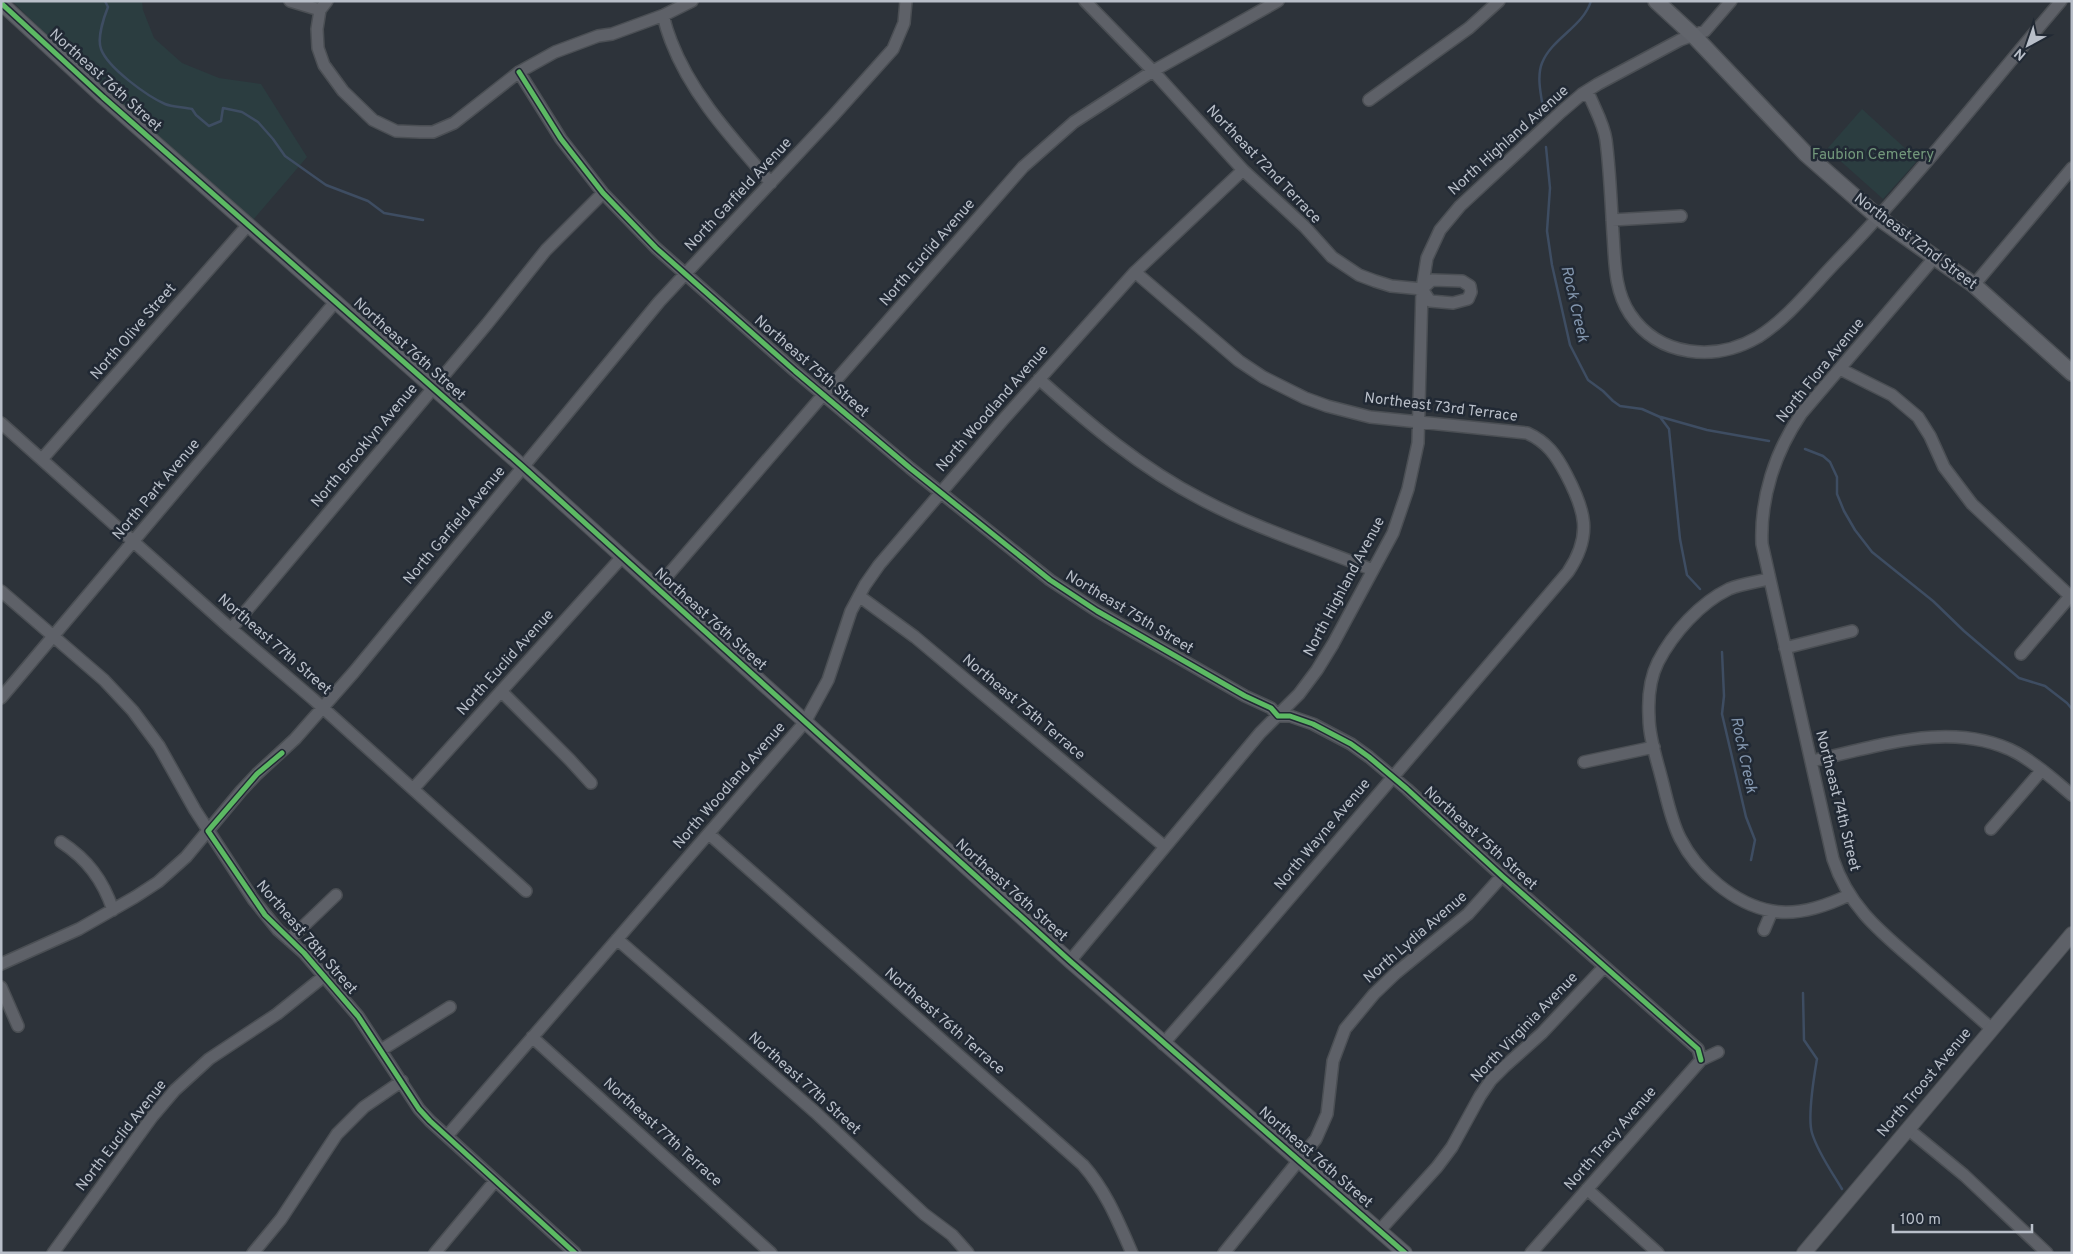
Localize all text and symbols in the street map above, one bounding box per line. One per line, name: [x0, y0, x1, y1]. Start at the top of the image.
north arrow: [2003, 20, 2053, 70]
street label: Northeast 76th Street: [45, 25, 165, 137]
text: N: [2011, 44, 2030, 64]
street label: North Highland Avenue: [1445, 82, 1573, 200]
street label: Northeast 72nd Terrace: [1201, 102, 1325, 228]
street label: North Garfield Avenue: [681, 134, 797, 256]
park label: Faubion Cemetery: [1812, 146, 1934, 165]
street label: Northeast 72nd Street: [1850, 190, 1980, 294]
street label: North Euclid Avenue: [876, 195, 980, 311]
water label: Rock Creek: [1555, 264, 1593, 345]
street label: North Olive Street: [87, 280, 181, 384]
street label: Northeast 76th Street: [349, 294, 469, 406]
street label: Northeast 75th Street: [750, 312, 872, 422]
street label: North Flora Avenue: [1773, 315, 1869, 427]
street label: North Woodland Avenue: [933, 342, 1053, 476]
street label: North Brooklyn Avenue: [308, 380, 422, 512]
street label: Northeast 73rd Terrace: [1363, 389, 1519, 427]
street label: North Park Avenue: [109, 435, 205, 545]
street label: North Garfield Avenue: [400, 463, 510, 589]
street label: North Highland Avenue: [1300, 514, 1390, 660]
street label: Northeast 76th Street: [650, 564, 770, 676]
street label: Northeast 75th Street: [1061, 567, 1197, 659]
street label: Northeast 77th Street: [213, 590, 335, 700]
street label: North Euclid Avenue: [453, 606, 559, 720]
street label: Northeast 75th Terrace: [958, 651, 1088, 765]
water label: Rock Creek: [1725, 715, 1761, 796]
street label: North Woodland Avenue: [670, 719, 790, 853]
street label: Northeast 74th Street: [1810, 728, 1864, 874]
street label: North Wayne Avenue: [1271, 775, 1375, 895]
street label: Northeast 75th Street: [1419, 783, 1541, 895]
street label: Northeast 76th Street: [951, 835, 1071, 947]
street label: Northeast 78th Street: [251, 877, 361, 999]
street label: North Lydia Avenue: [1360, 888, 1472, 988]
street label: Northeast 76th Terrace: [880, 964, 1008, 1080]
street label: North Virginia Avenue: [1467, 969, 1583, 1087]
street label: North Troost Avenue: [1874, 1024, 1976, 1142]
street label: Northeast 77th Street: [744, 1029, 864, 1139]
street label: Northeast 77th Terrace: [599, 1075, 725, 1191]
street label: North Euclid Avenue: [73, 1076, 171, 1196]
street label: North Tracy Avenue: [1561, 1083, 1661, 1195]
street label: Northeast 76th Street: [1254, 1103, 1376, 1213]
scale bar: [1893, 1202, 2032, 1234]
text: 100 m: [1900, 1211, 1941, 1230]

